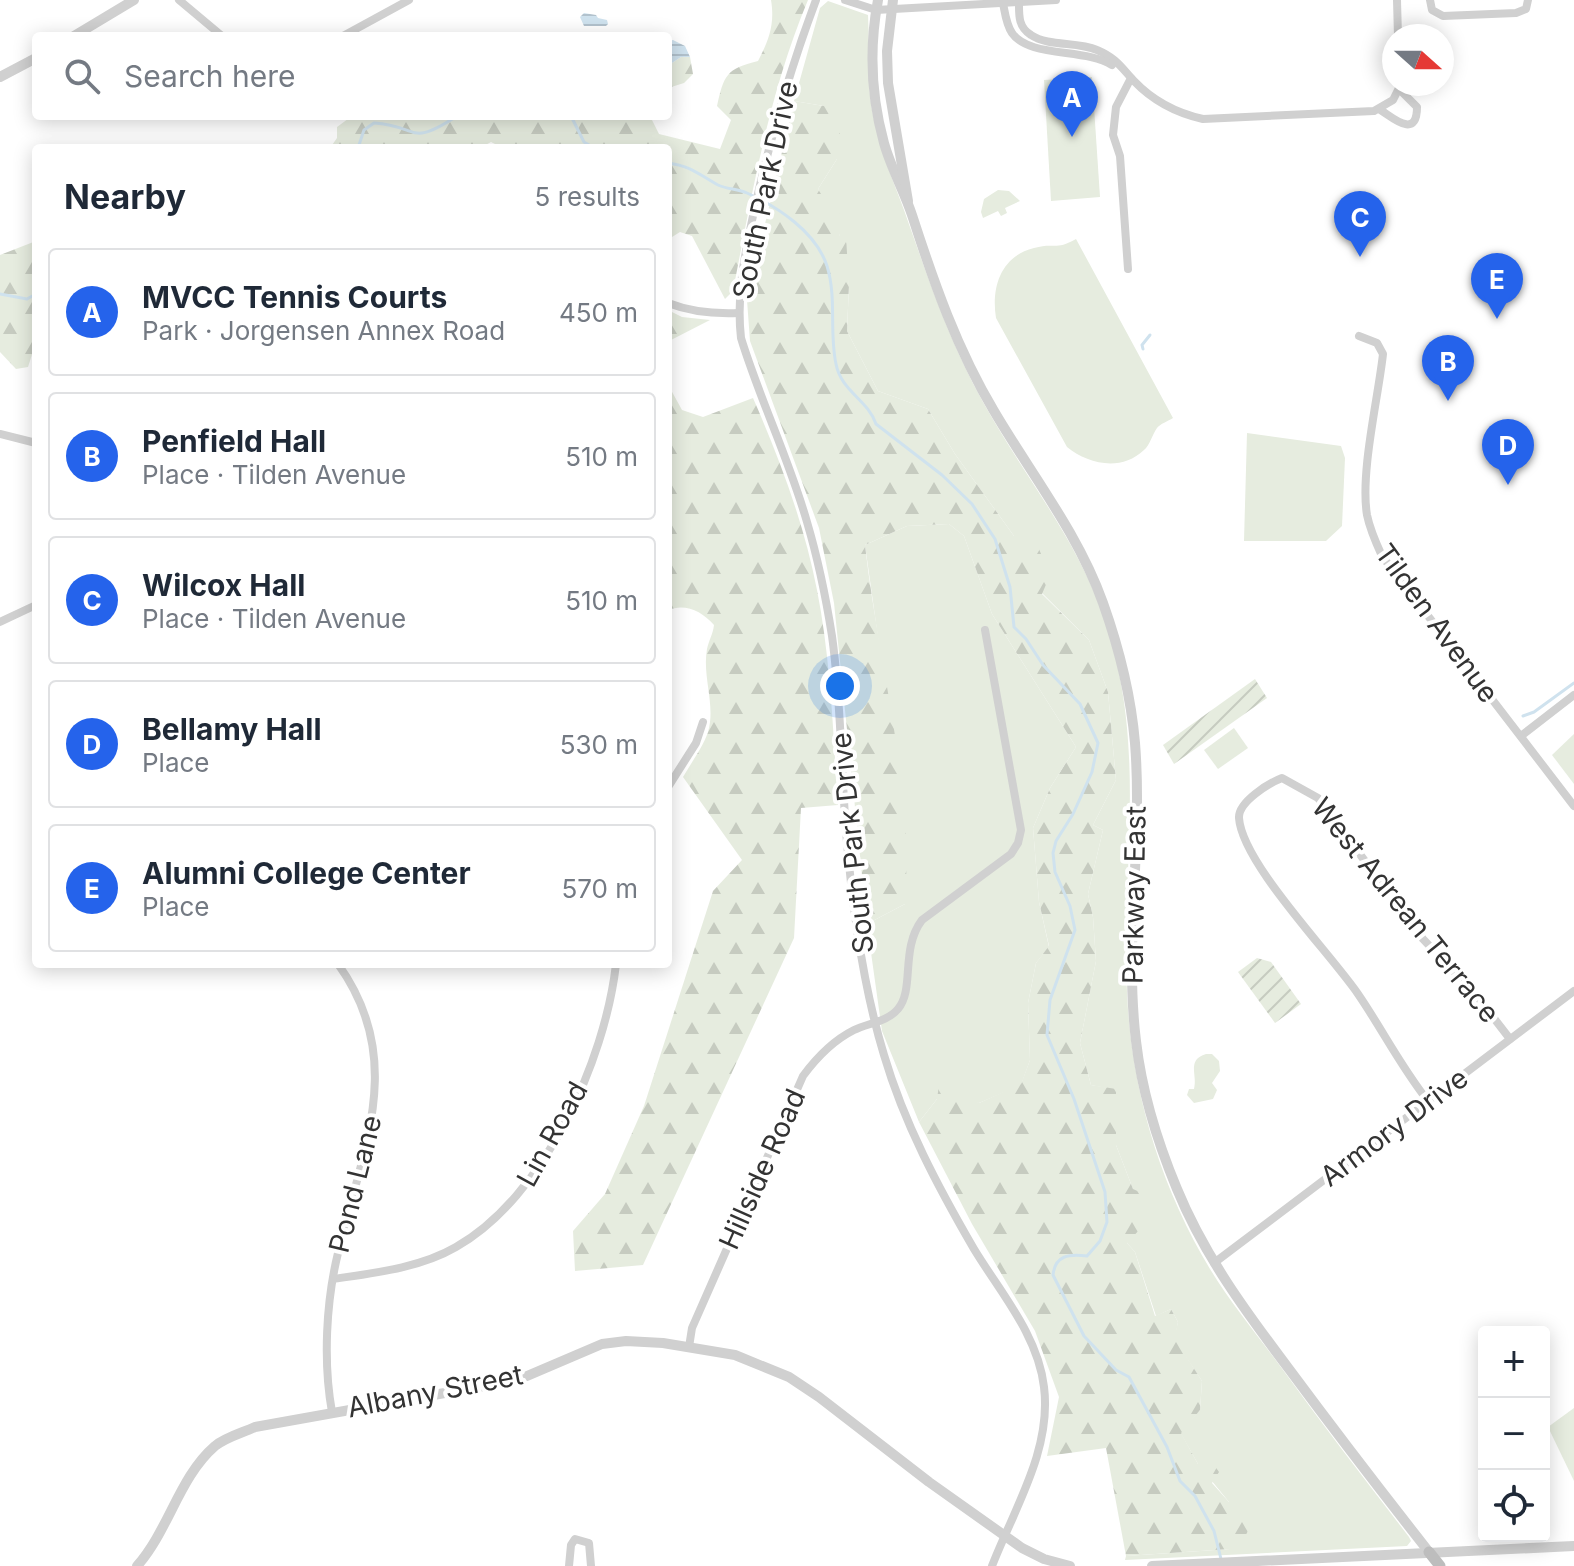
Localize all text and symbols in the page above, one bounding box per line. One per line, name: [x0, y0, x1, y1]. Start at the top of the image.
north arrow: [1382, 24, 1454, 96]
search box: [32, 32, 672, 120]
icon: search: [60, 54, 104, 98]
text: Search here: [124, 58, 296, 94]
pin: A: [1046, 71, 1098, 137]
street label: South Park Drive: [725, 78, 805, 302]
text: Nearby: [64, 176, 186, 217]
text: 5 results: [535, 181, 640, 212]
pin: C: [1334, 191, 1386, 257]
pin: E: [1471, 253, 1523, 319]
text: MVCC Tennis Courts: [142, 279, 447, 315]
text: A: [82, 297, 102, 328]
text: 450 m: [559, 297, 638, 328]
text: Park · Jorgensen Annex Road: [142, 315, 505, 346]
pin: B: [1422, 335, 1474, 401]
pin: D: [1482, 419, 1534, 485]
text: Penfield Hall: [142, 423, 326, 459]
text: B: [83, 441, 101, 472]
text: 510 m: [565, 441, 638, 472]
text: Place · Tilden Avenue: [142, 459, 406, 490]
street label: Tilden Avenue: [1368, 537, 1506, 709]
text: Wilcox Hall: [142, 567, 305, 603]
text: C: [82, 585, 102, 616]
text: 510 m: [565, 585, 638, 616]
text: Place · Tilden Avenue: [142, 603, 406, 634]
your location: [820, 666, 860, 706]
text: Bellamy Hall: [142, 711, 322, 747]
text: D: [83, 729, 101, 760]
text: 530 m: [560, 729, 638, 760]
street label: South Park Drive: [823, 731, 881, 955]
text: Place: [142, 747, 210, 778]
street label: West Adrean Terrace: [1305, 791, 1507, 1029]
street label: Parkway East: [1115, 806, 1153, 984]
text: Alumni College Center: [142, 855, 471, 891]
text: E: [84, 873, 100, 904]
text: 570 m: [561, 873, 638, 904]
text: Place: [142, 891, 210, 922]
street label: Armory Drive: [1314, 1061, 1474, 1193]
street label: Lin Road: [509, 1076, 595, 1192]
street label: Hillside Road: [712, 1084, 812, 1254]
street label: Pond Lane: [322, 1112, 388, 1256]
map controls: [1478, 1326, 1550, 1542]
button: +: [1478, 1326, 1550, 1398]
street label: Albany Street: [344, 1357, 526, 1425]
button: −: [1478, 1398, 1550, 1470]
button: locate: [1478, 1470, 1550, 1542]

